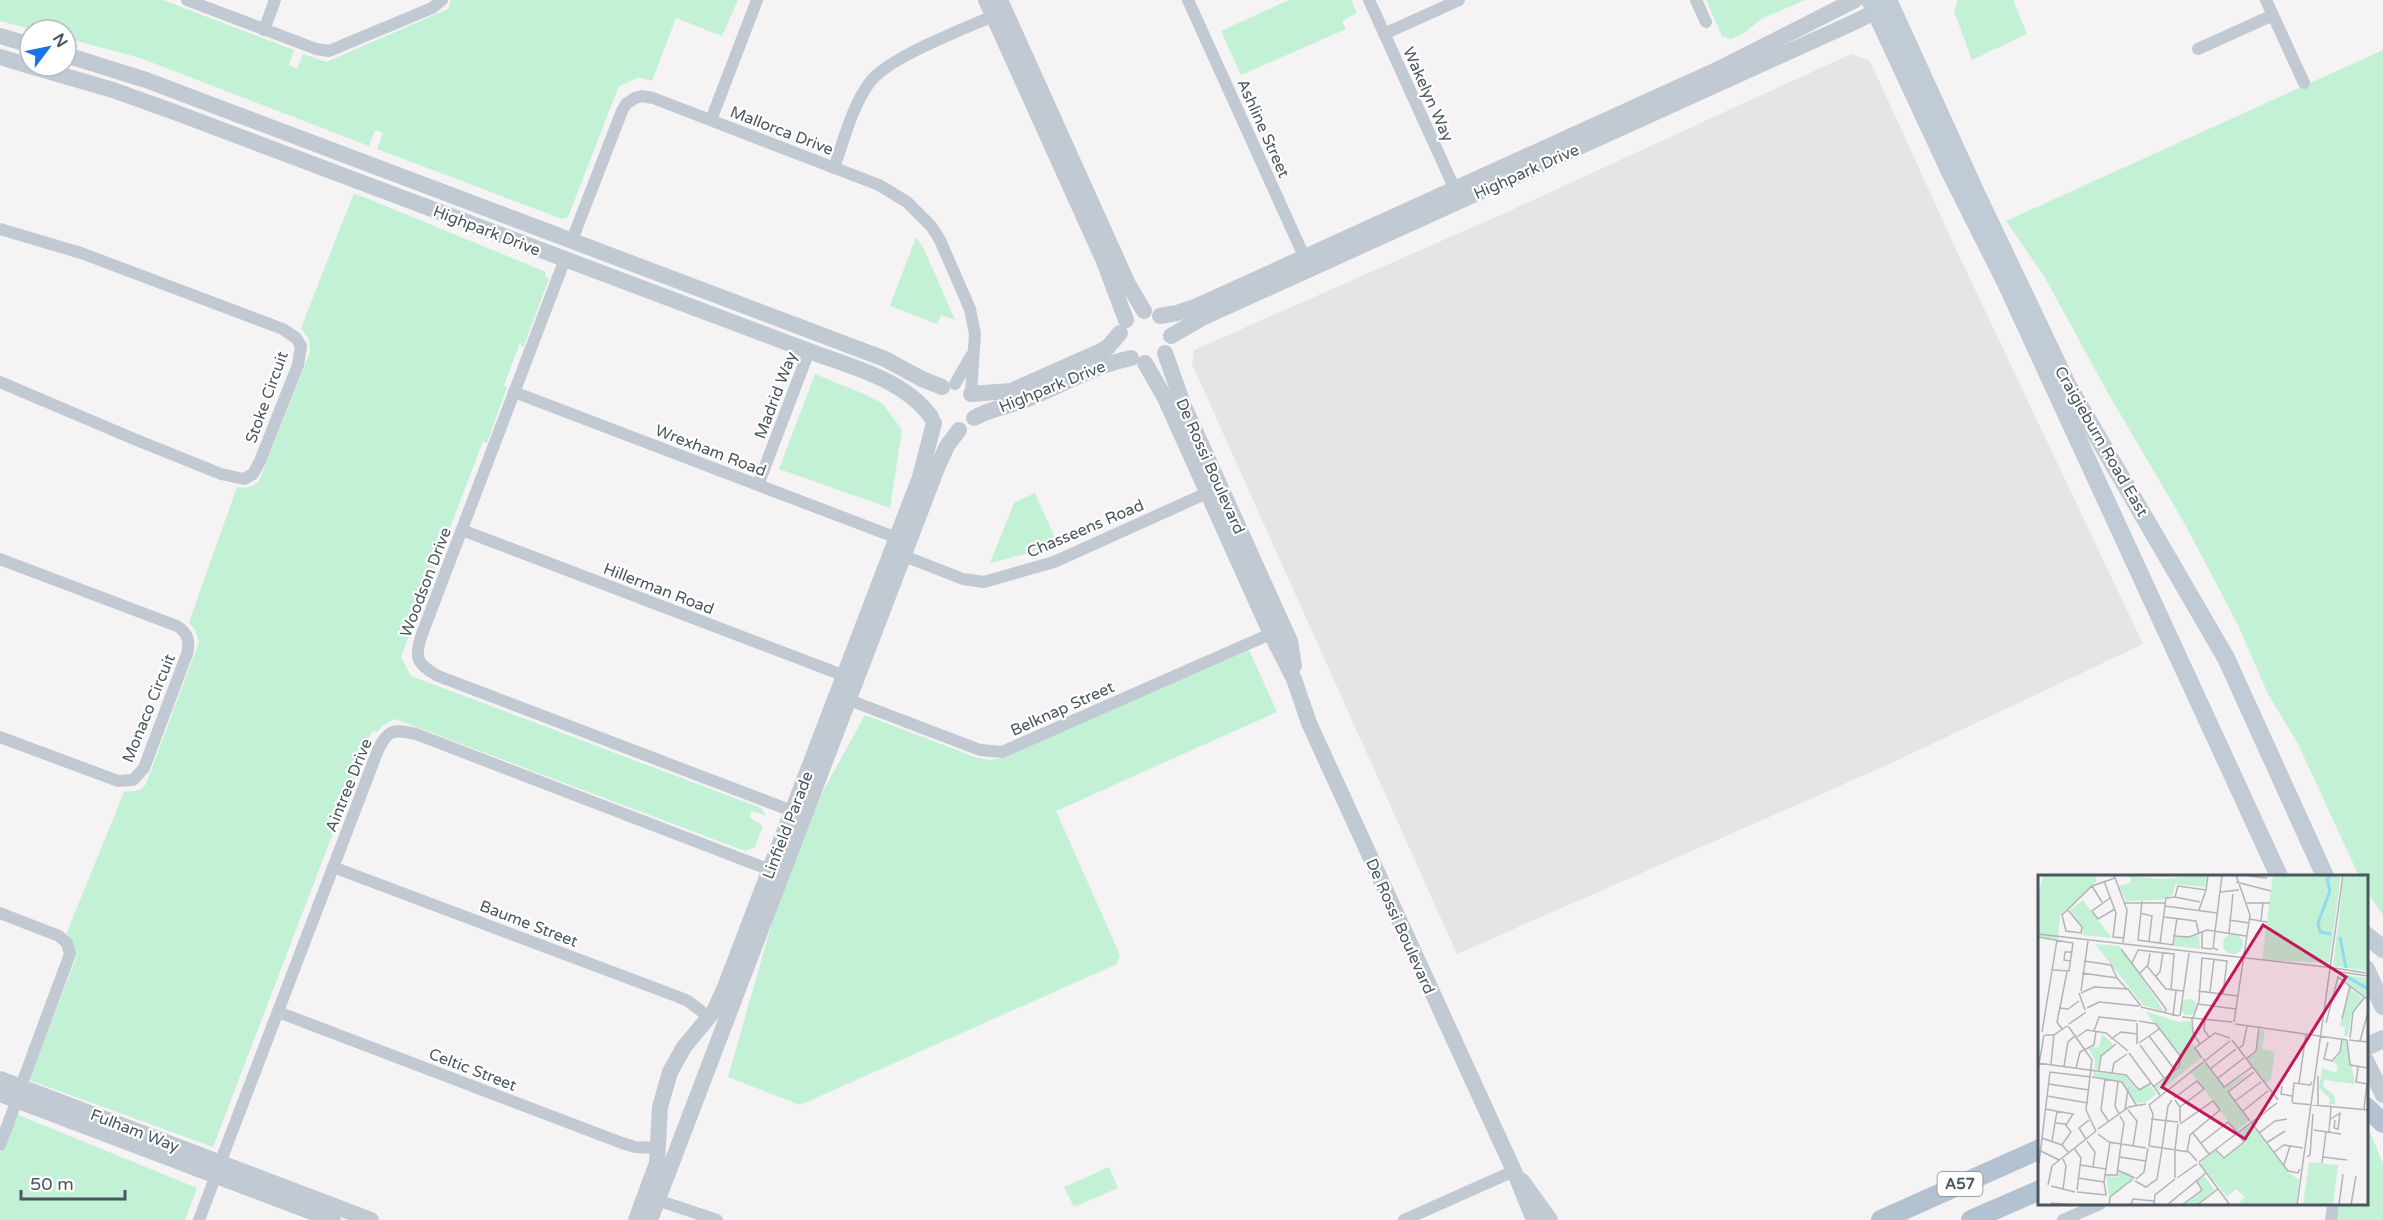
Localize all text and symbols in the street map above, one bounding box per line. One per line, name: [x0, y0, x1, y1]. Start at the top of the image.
north arrow: [18, 18, 78, 78]
text: N: [48, 30, 72, 51]
street label: Wakelyn Way: [1398, 44, 1458, 145]
street label: Ashline Street: [1232, 76, 1294, 181]
street label: Mallorca Drive: [727, 102, 836, 160]
street label: Highpark Drive: [1471, 140, 1582, 204]
street label: Highpark Drive: [430, 201, 543, 261]
street label: Stoke Circuit: [241, 349, 293, 446]
street label: Madrid Way: [750, 349, 802, 442]
street label: Highpark Drive: [996, 356, 1109, 417]
street label: Craigieburn Road East: [2050, 363, 2152, 520]
street label: De Rossi Boulevard: [1171, 395, 1249, 537]
street label: Wrexham Road: [652, 421, 769, 481]
street label: Chasseens Road: [1024, 495, 1147, 563]
street label: Woodson Drive: [396, 525, 456, 640]
street label: Hillerman Road: [601, 559, 717, 619]
street label: Monaco Circuit: [118, 651, 180, 766]
street label: Belknap Street: [1007, 677, 1117, 741]
street label: Aintree Drive: [321, 736, 377, 835]
street label: Linfield Parade: [758, 769, 818, 882]
street label: De Rossi Boulevard: [1361, 855, 1439, 997]
inset map: [2038, 875, 2368, 1205]
street label: Baume Street: [477, 896, 580, 952]
street label: Celtic Street: [426, 1044, 519, 1096]
street label: Fulham Way: [87, 1105, 182, 1157]
scale bar: [21, 1163, 124, 1201]
road number: A57: [1938, 1172, 1982, 1196]
text: 50 m: [30, 1173, 74, 1195]

